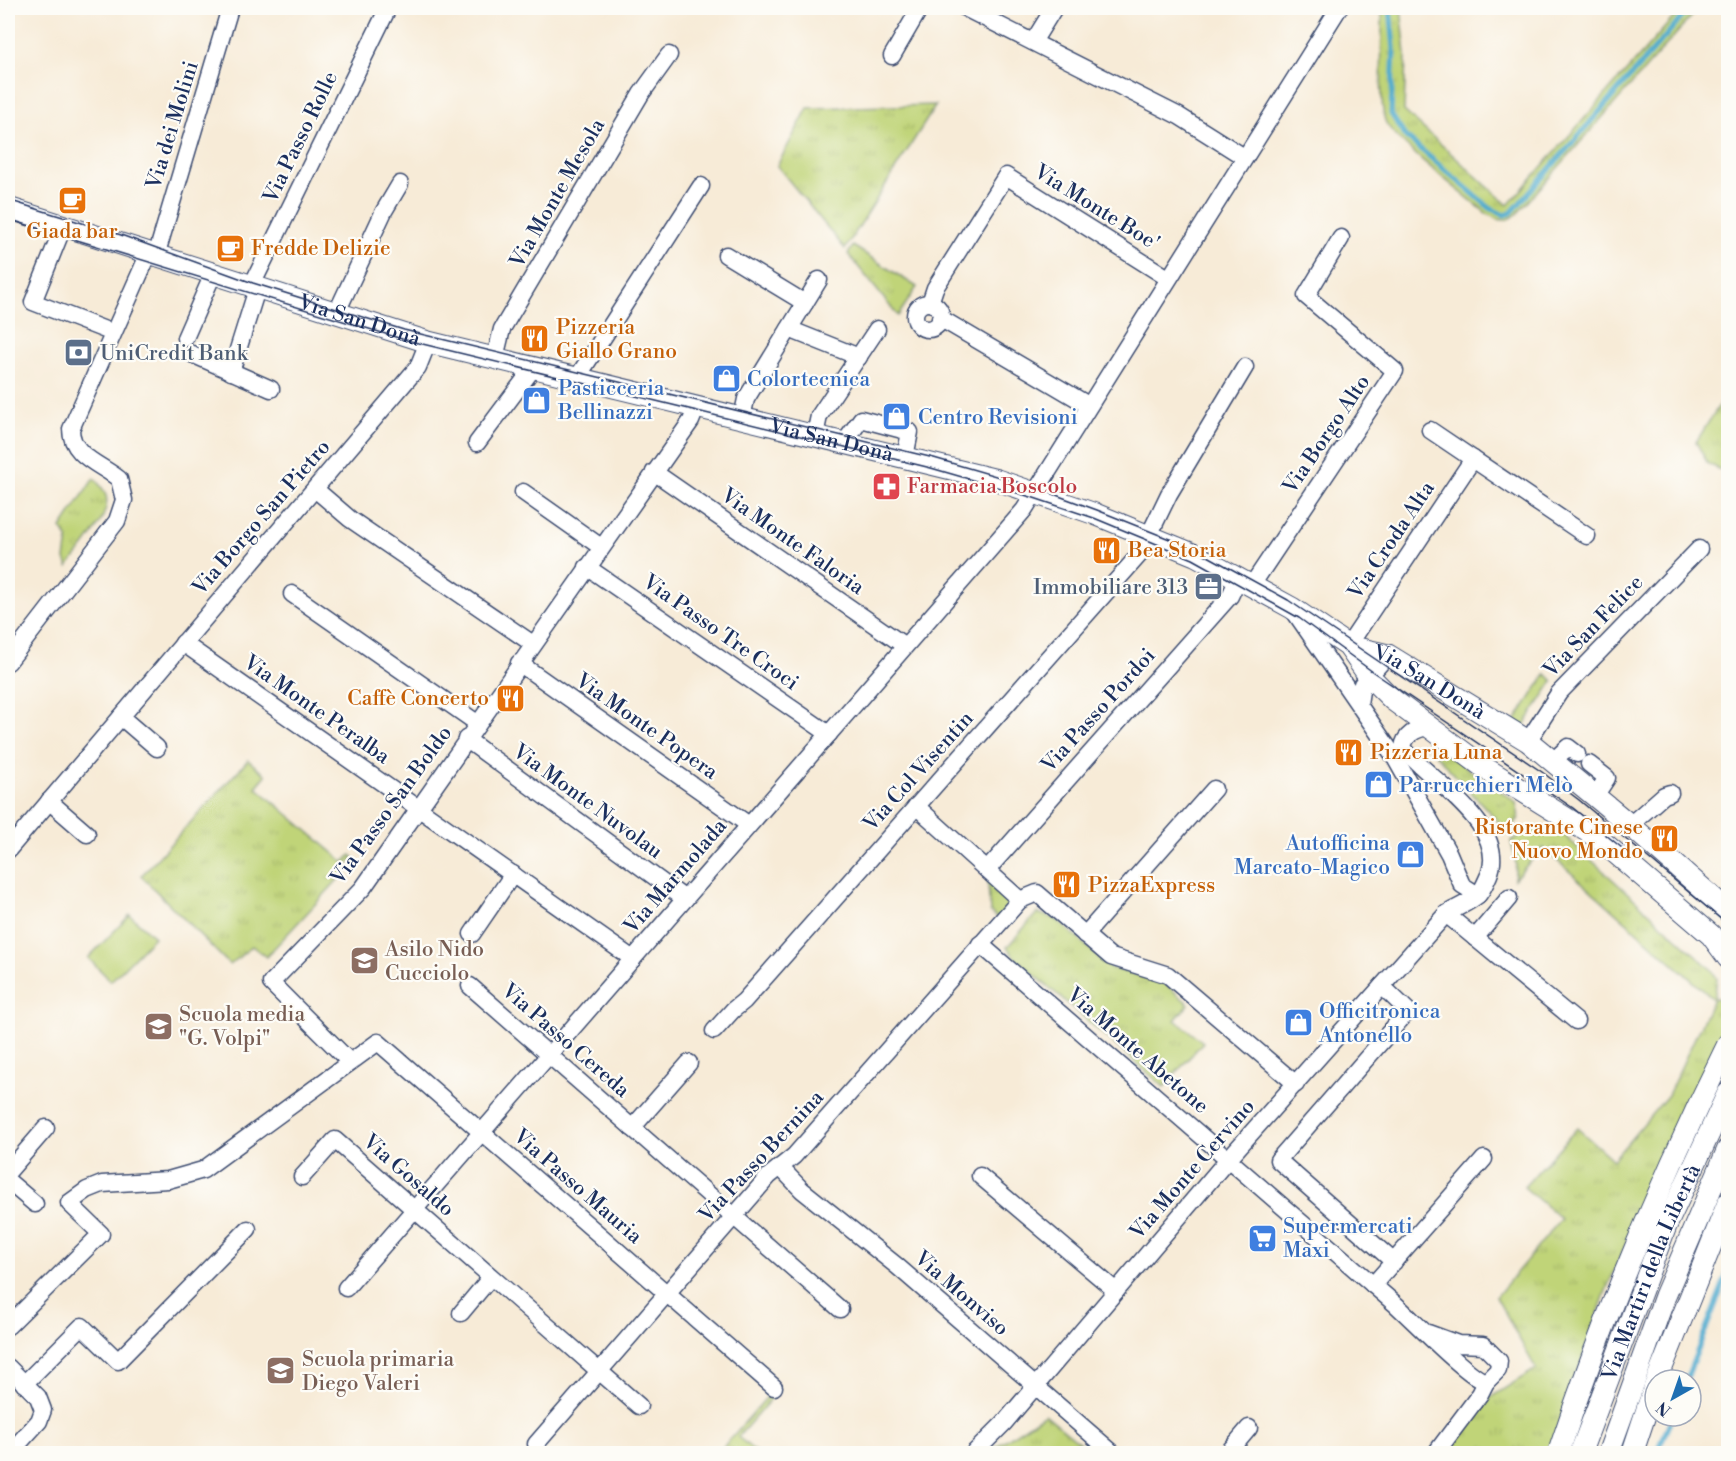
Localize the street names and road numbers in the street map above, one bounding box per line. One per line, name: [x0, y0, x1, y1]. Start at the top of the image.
street label: Via dei Molini: [141, 58, 205, 193]
street label: Via Passo Rolle: [257, 67, 344, 208]
street label: Via Monte Mesola: [504, 114, 611, 274]
street label: Via Monte Boe': [1028, 158, 1164, 257]
street label: Via San Donà: [294, 289, 424, 353]
street label: Via Borgo Alto: [1277, 370, 1376, 500]
street label: Via San Donà: [766, 413, 896, 468]
street label: Via Borgo San Pietro: [186, 435, 336, 602]
street label: Via Croda Alta: [1342, 476, 1441, 605]
street label: Via Monte Faloria: [715, 482, 869, 601]
street label: Via Passo Tre Croci: [637, 569, 803, 696]
street label: Via San Felice: [1538, 570, 1649, 684]
street label: Via San Donà: [1370, 640, 1490, 726]
street label: Via Passo Pordoi: [1035, 643, 1161, 779]
street label: Via Monte Peralba: [237, 649, 395, 770]
street label: Via Monte Popera: [569, 667, 723, 786]
street label: Via Col Visentin: [857, 706, 980, 838]
street label: Via Passo San Boldo: [325, 721, 458, 891]
street label: Via Monte Nuvolau: [507, 738, 667, 865]
street label: Via Marmolada: [618, 814, 733, 940]
street label: Via Passo Cereda: [495, 977, 635, 1104]
street label: Via Monte Abetone: [1060, 981, 1214, 1119]
street label: Via Passo Bernina: [693, 1085, 830, 1229]
street label: Via Monte Cervino: [1124, 1094, 1261, 1246]
street label: Via Passo Mauria: [507, 1123, 647, 1250]
street label: Via Gosaldo: [357, 1128, 459, 1223]
street label: Via Martiri della Libertà: [1596, 1160, 1707, 1386]
street label: Via Monviso: [908, 1245, 1014, 1342]

